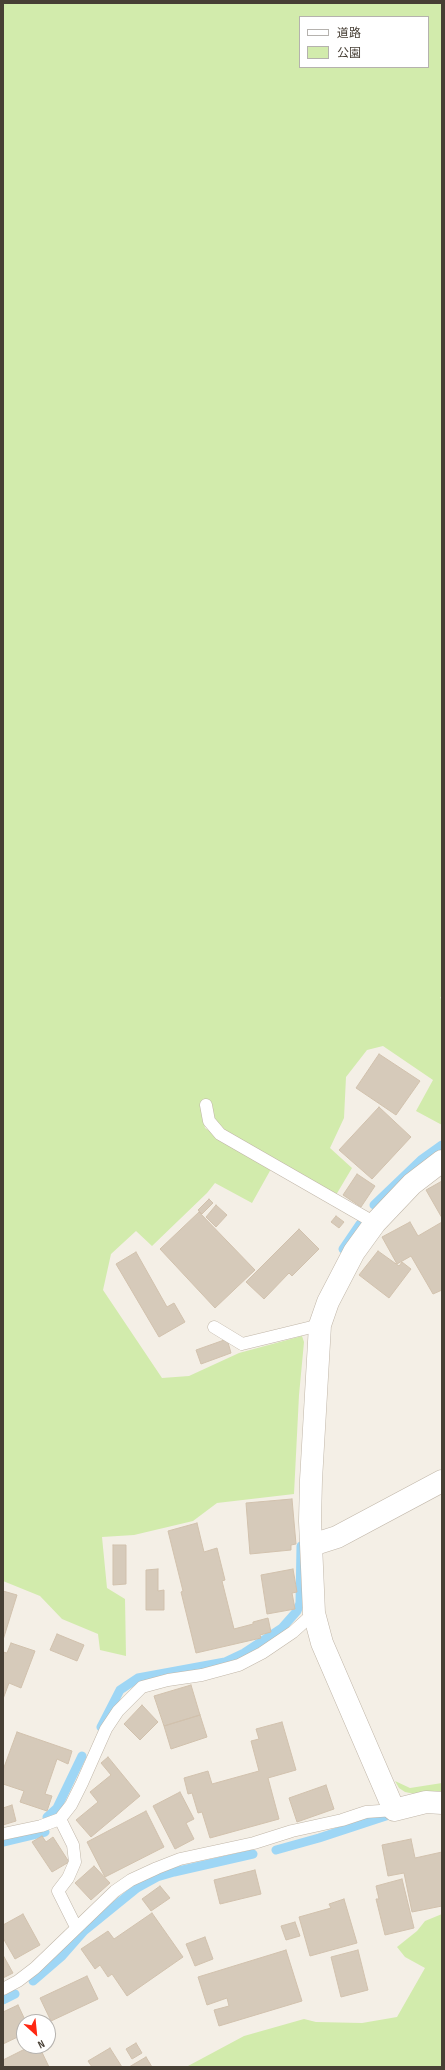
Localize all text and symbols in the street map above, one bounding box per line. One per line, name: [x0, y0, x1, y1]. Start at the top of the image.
legend: [299, 16, 429, 68]
text: 道路: [337, 26, 361, 41]
text: 公園: [337, 46, 361, 61]
north arrow: [16, 2014, 56, 2054]
text: N: [36, 2037, 47, 2051]

